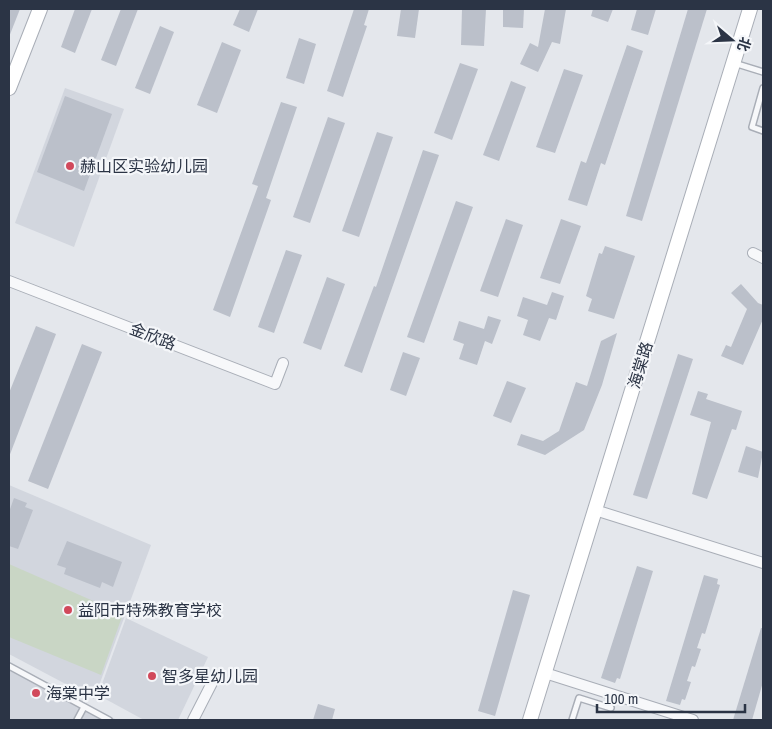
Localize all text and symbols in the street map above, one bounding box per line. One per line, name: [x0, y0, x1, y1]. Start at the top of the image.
north arrow: [707, 15, 757, 65]
text: 北: [734, 35, 755, 54]
place label: 赫山区实验幼儿园: [80, 155, 208, 177]
marker: 赫山区实验幼儿园: [64, 160, 76, 172]
street label: 金欣路: [127, 317, 179, 355]
street label: 海棠路: [622, 339, 658, 391]
place label: 益阳市特殊教育学校: [78, 599, 222, 621]
marker: 益阳市特殊教育学校: [62, 604, 74, 616]
place label: 智多星幼儿园: [162, 665, 258, 687]
marker: 智多星幼儿园: [146, 670, 158, 682]
place label: 海棠中学: [46, 682, 110, 704]
scale bar: [597, 682, 744, 714]
marker: 海棠中学: [30, 687, 42, 699]
text: 100 m: [604, 688, 638, 709]

